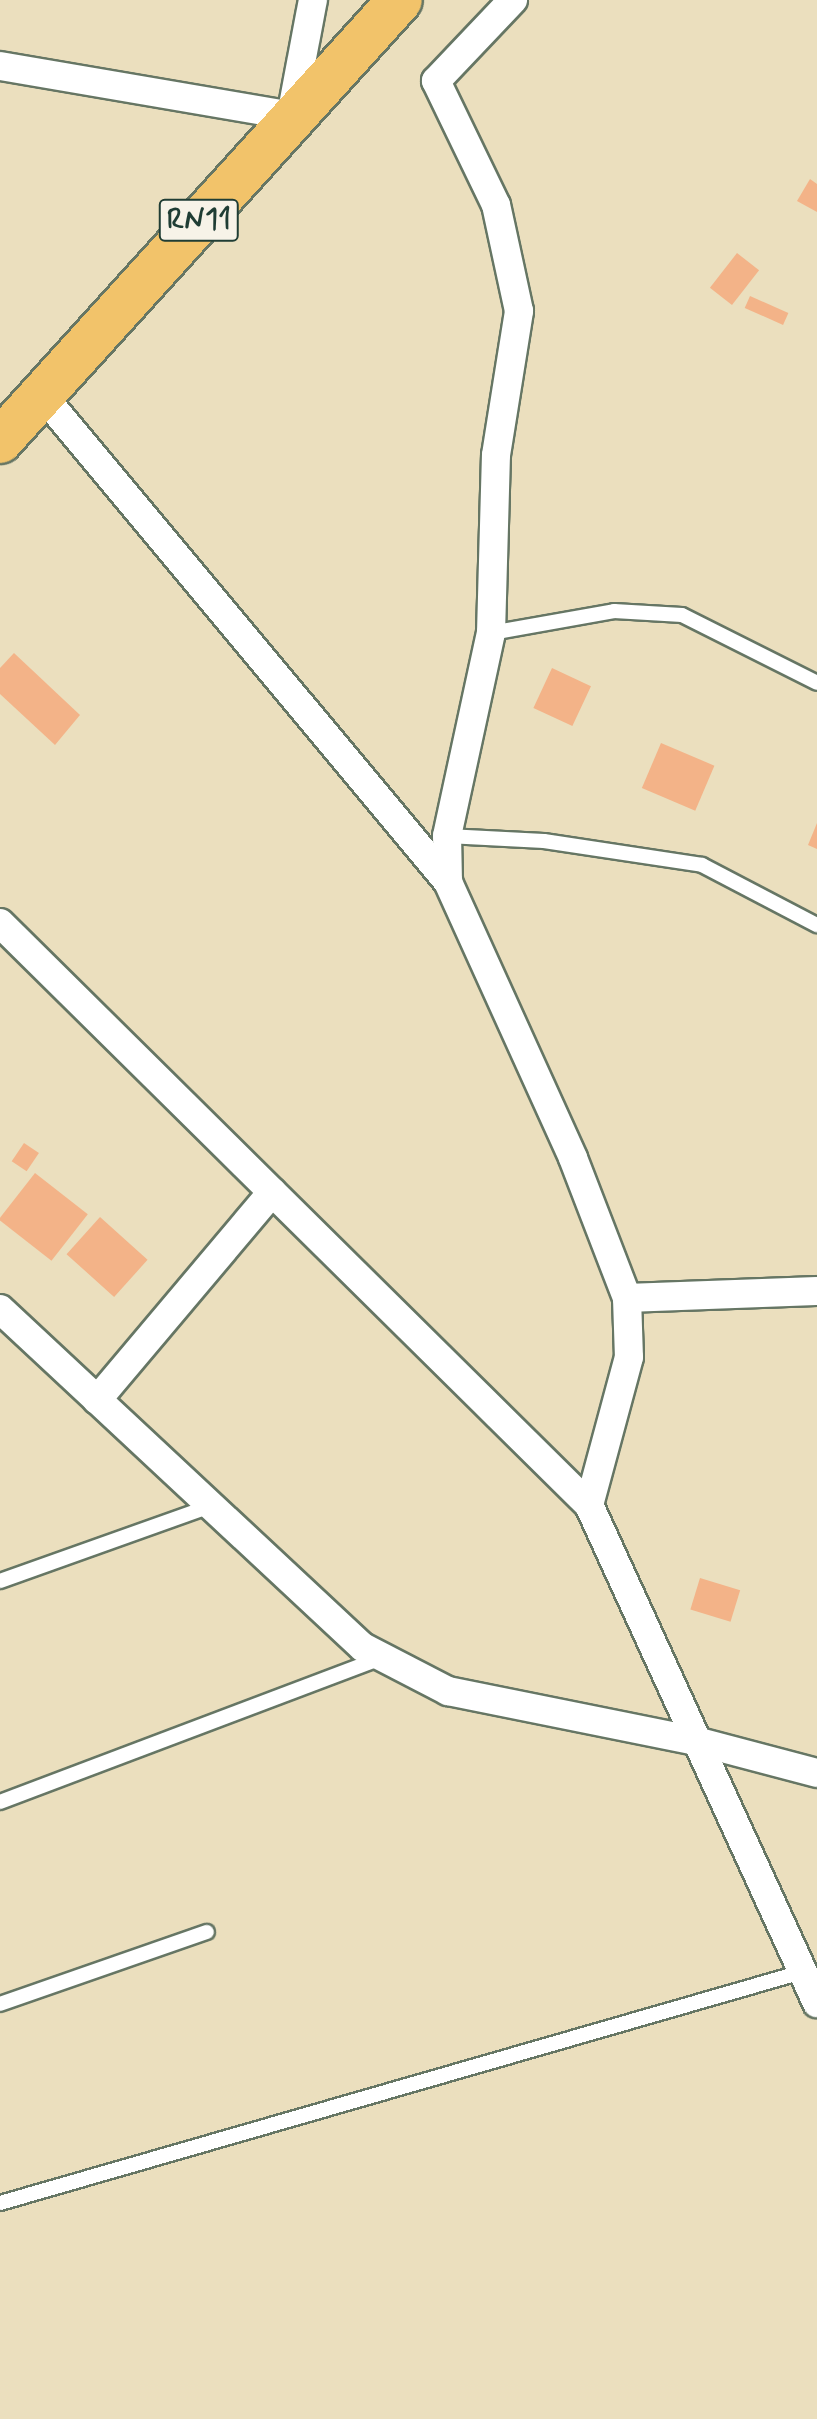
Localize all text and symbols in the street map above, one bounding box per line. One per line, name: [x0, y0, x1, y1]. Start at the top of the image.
road number: RN11: [157, 194, 241, 246]

